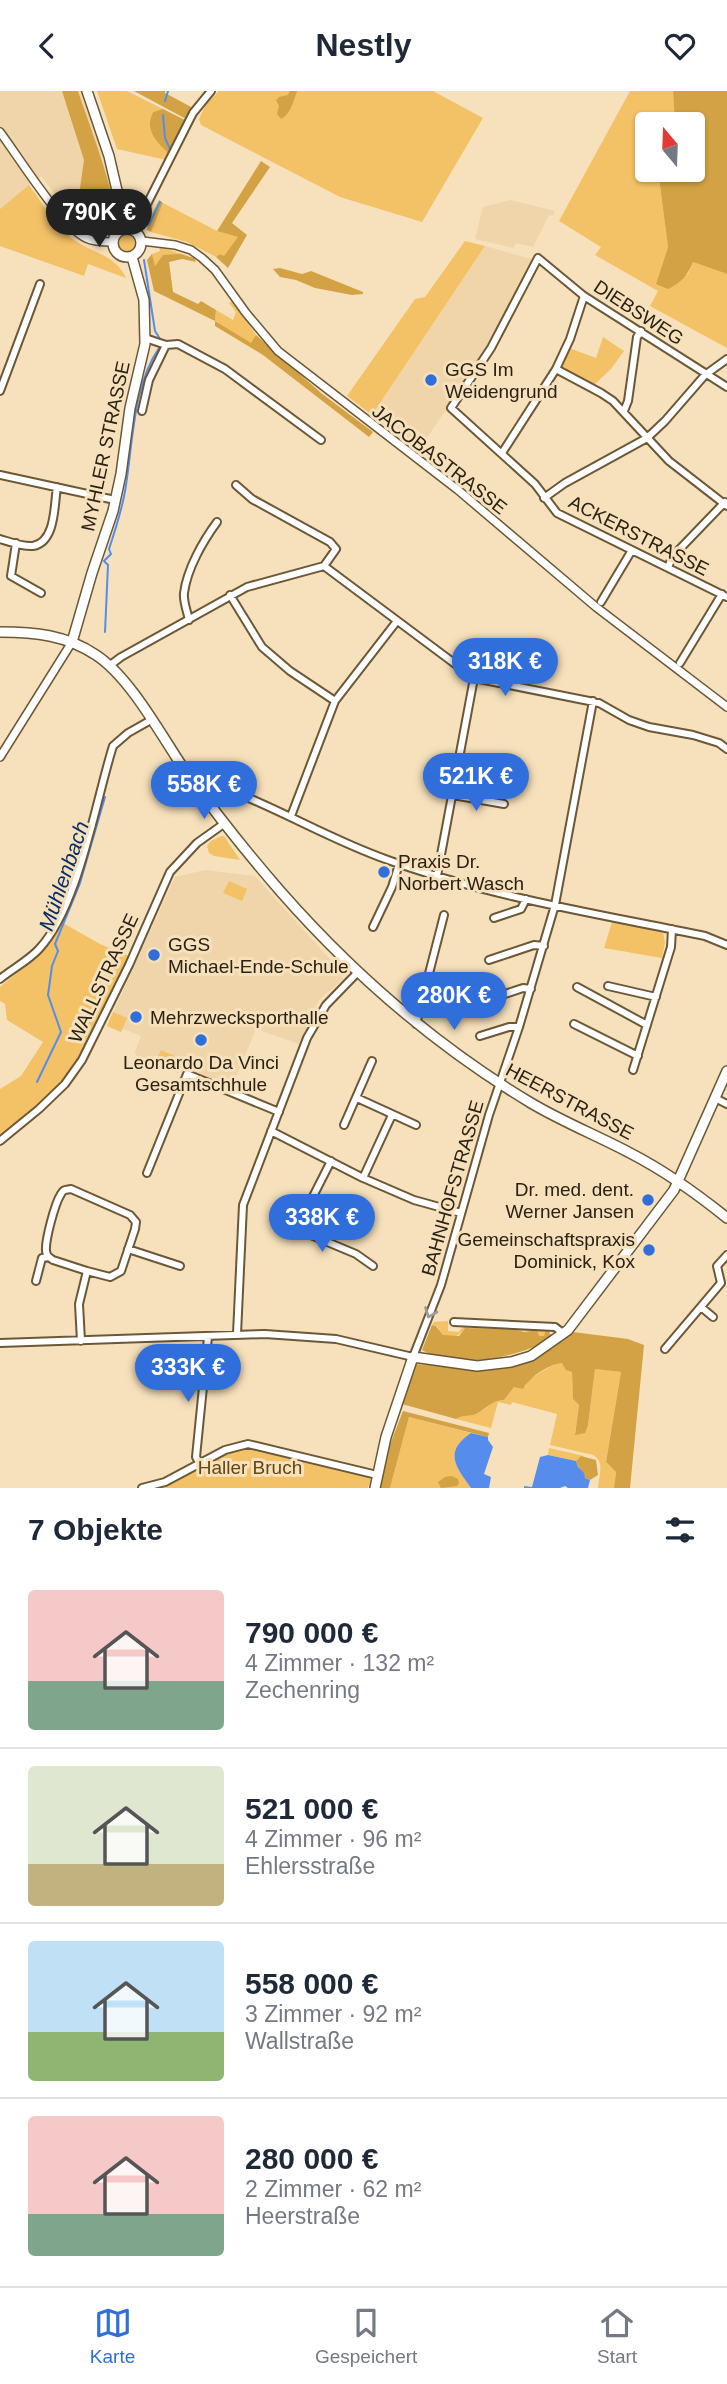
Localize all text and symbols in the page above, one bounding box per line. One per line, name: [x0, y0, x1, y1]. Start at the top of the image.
icon: back: [28, 27, 66, 65]
text: Nestly: [315, 27, 412, 63]
icon: heart: [661, 27, 699, 65]
north arrow: [635, 112, 705, 182]
map controls: [635, 112, 705, 182]
pin: 790K €: [42, 190, 156, 249]
text: 790K €: [62, 199, 136, 225]
street label: DIEBSWEG: [590, 276, 687, 349]
street label: MYHLER STRASSE: [77, 359, 134, 533]
place label: GGS Im Weidengrund: [445, 359, 558, 402]
marker: GGS Im Weidengrund: [423, 372, 439, 388]
street label: JACOBASTRASSE: [368, 400, 511, 518]
street label: ACKERSTRASSE: [565, 491, 712, 580]
pin: 318K €: [448, 639, 562, 698]
text: 318K €: [468, 648, 542, 674]
pin: 521K €: [419, 753, 533, 813]
pin: 558K €: [147, 761, 261, 821]
text: 521K €: [439, 763, 513, 789]
text: 558K €: [167, 771, 241, 797]
water label: Mühlenbach: [34, 818, 93, 934]
place label: Praxis Dr. Norbert Wasch: [398, 851, 524, 894]
marker: Praxis Dr. Norbert Wasch: [376, 864, 392, 880]
street label: WALLSTRASSE: [64, 910, 142, 1046]
place label: GGS Michael-Ende-Schule: [168, 934, 349, 977]
marker: GGS Michael-Ende-Schule: [146, 947, 162, 963]
pin: 280K €: [397, 972, 511, 1032]
text: 280K €: [417, 982, 491, 1008]
place label: Mehrzwecksporthalle: [150, 1007, 328, 1028]
marker: Mehrzwecksporthalle: [128, 1009, 144, 1025]
marker: Leonardo Da Vinci Gesamtschhule: [193, 1032, 209, 1048]
place label: Leonardo Da Vinci Gesamtschhule: [123, 1052, 279, 1095]
street label: HEERSTRASSE: [502, 1059, 637, 1144]
street label: BAHNHOFSTRASSE: [417, 1098, 488, 1278]
place label: Dr. med. dent. Werner Jansen: [506, 1179, 634, 1222]
marker: Dr. med. dent. Werner Jansen: [640, 1192, 656, 1208]
pin: 338K €: [265, 1195, 379, 1254]
text: 338K €: [285, 1204, 359, 1230]
place label: Gemeinschaftspraxis Dominick, Kox: [458, 1229, 636, 1272]
marker: Gemeinschaftspraxis Dominick, Kox: [641, 1242, 657, 1258]
one-way arrow: [424, 1307, 438, 1319]
pin: 333K €: [131, 1345, 245, 1404]
text: 333K €: [151, 1354, 225, 1380]
park label: Haller Bruch: [198, 1457, 302, 1478]
icon: filters: [661, 1511, 699, 1549]
text: 7 Objekte: [28, 1513, 163, 1546]
text: 790 000 €: [245, 1616, 378, 1649]
icon: home: [84, 1618, 168, 1702]
text: 4 Zimmer · 132 m²: [245, 1650, 434, 1676]
text: Zechenring: [245, 1677, 360, 1703]
text: 521 000 €: [245, 1792, 378, 1825]
icon: home: [84, 1794, 168, 1878]
text: 4 Zimmer · 96 m²: [245, 1826, 421, 1852]
text: Ehlersstraße: [245, 1853, 375, 1879]
text: 558 000 €: [245, 1967, 378, 2000]
icon: home: [84, 1969, 168, 2053]
text: 3 Zimmer · 92 m²: [245, 2001, 421, 2027]
text: Wallstraße: [245, 2028, 354, 2054]
text: 280 000 €: [245, 2142, 378, 2175]
icon: home: [84, 2144, 168, 2228]
text: 2 Zimmer · 62 m²: [245, 2176, 421, 2202]
text: Heerstraße: [245, 2203, 360, 2229]
tab: Karte: [90, 2304, 135, 2368]
tab: Gespeichert: [315, 2304, 417, 2368]
tab: Start: [597, 2304, 637, 2368]

